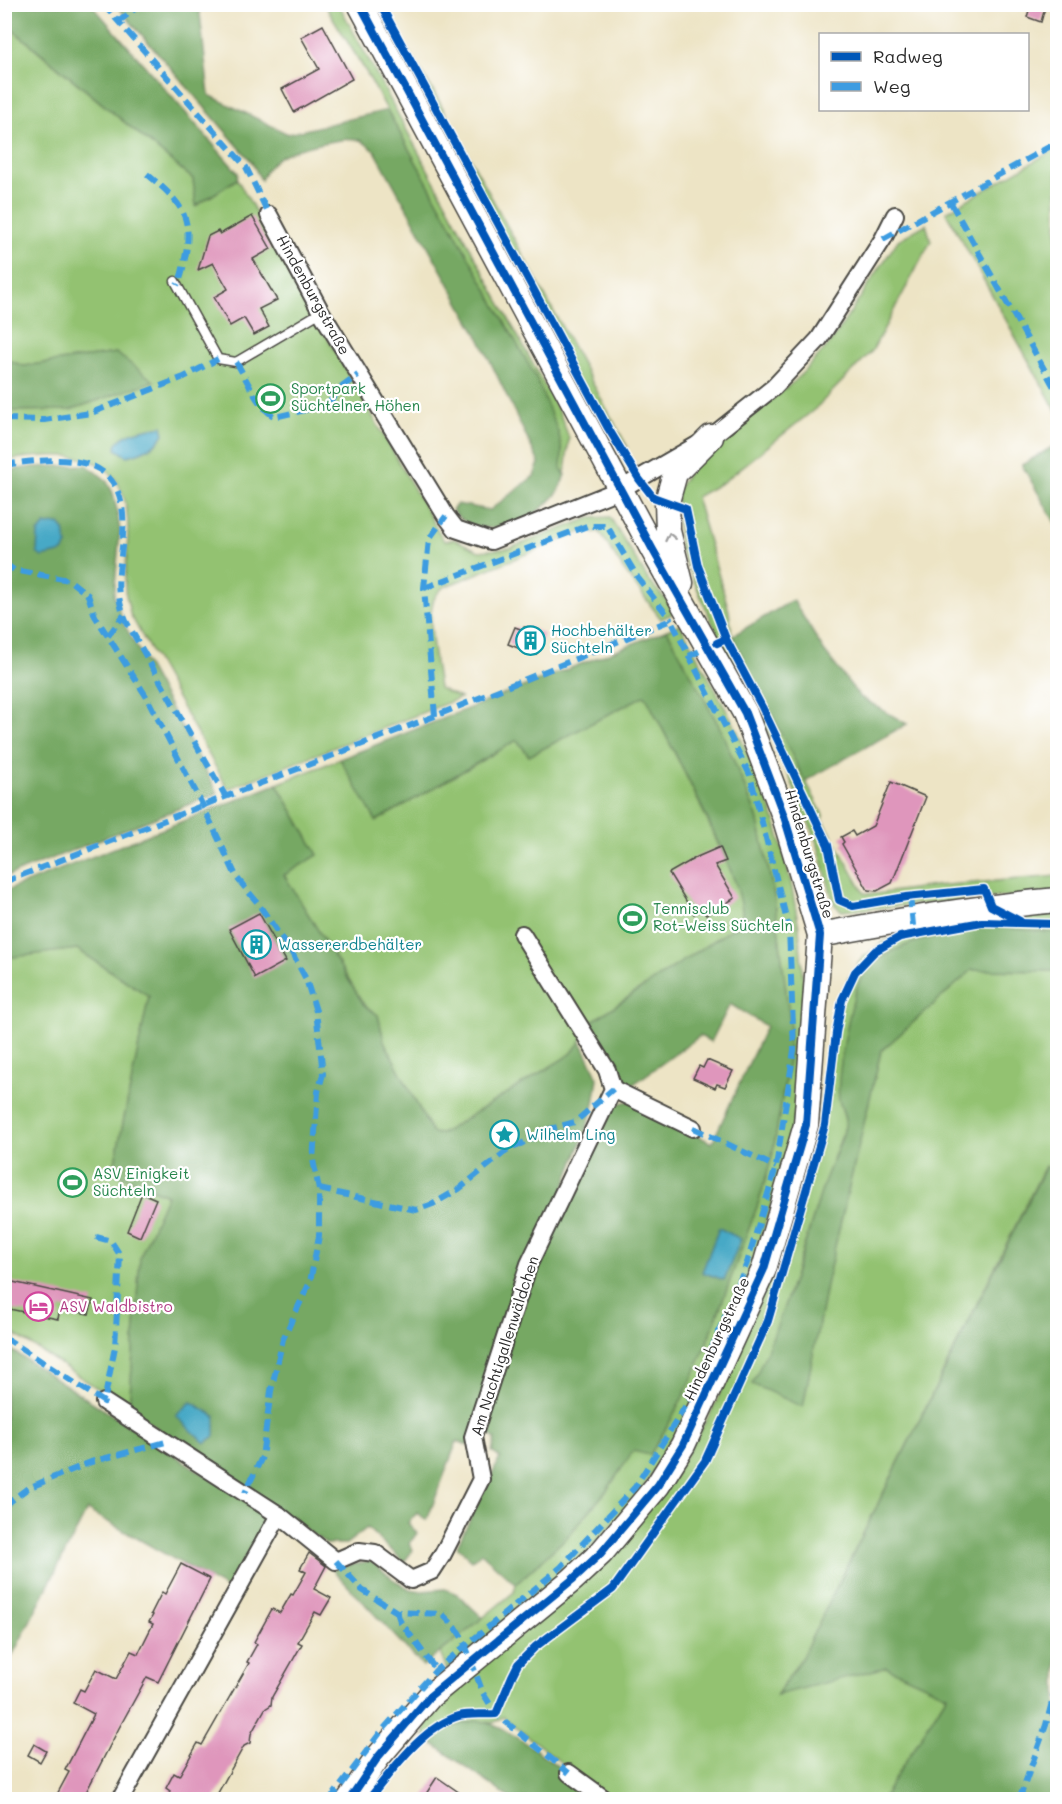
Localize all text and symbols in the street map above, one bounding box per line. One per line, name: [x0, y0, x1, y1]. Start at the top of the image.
legend: [819, 33, 1029, 111]
text: Radweg: [873, 44, 943, 68]
text: Weg: [873, 74, 910, 98]
street label: Hindenburgstraße: [273, 231, 355, 358]
place label: Sportpark Süchtelner Höhen: [291, 378, 420, 415]
sports icon: Sportpark Süchtelner Höhen: [254, 382, 286, 414]
one-way arrow: [664, 532, 677, 542]
place label: Hochbehälter Süchteln: [551, 620, 652, 657]
building icon: Hochbehälter Süchteln: [514, 624, 546, 656]
street label: Hindenburgstraße: [781, 787, 839, 921]
place label: Tennisclub Rot-Weiss Süchteln: [653, 898, 793, 935]
sports icon: Tennisclub Rot-Weiss Süchteln: [616, 902, 648, 934]
building icon: Wassererdbehälter: [241, 929, 273, 961]
place label: Wassererdbehälter: [278, 934, 422, 954]
place icon: Wilhelm Ling: [489, 1119, 521, 1151]
place label: Wilhelm Ling: [526, 1124, 616, 1144]
place label: ASV Einigkeit Süchteln: [93, 1163, 190, 1200]
sports icon: ASV Einigkeit Süchteln: [56, 1167, 88, 1199]
street label: Am Nachtigallenwäldchen: [465, 1253, 543, 1438]
street label: Hindenburgstraße: [679, 1274, 754, 1404]
hotel icon: ASV Waldbistro: [22, 1291, 54, 1323]
place label: ASV Waldbistro: [59, 1296, 173, 1316]

